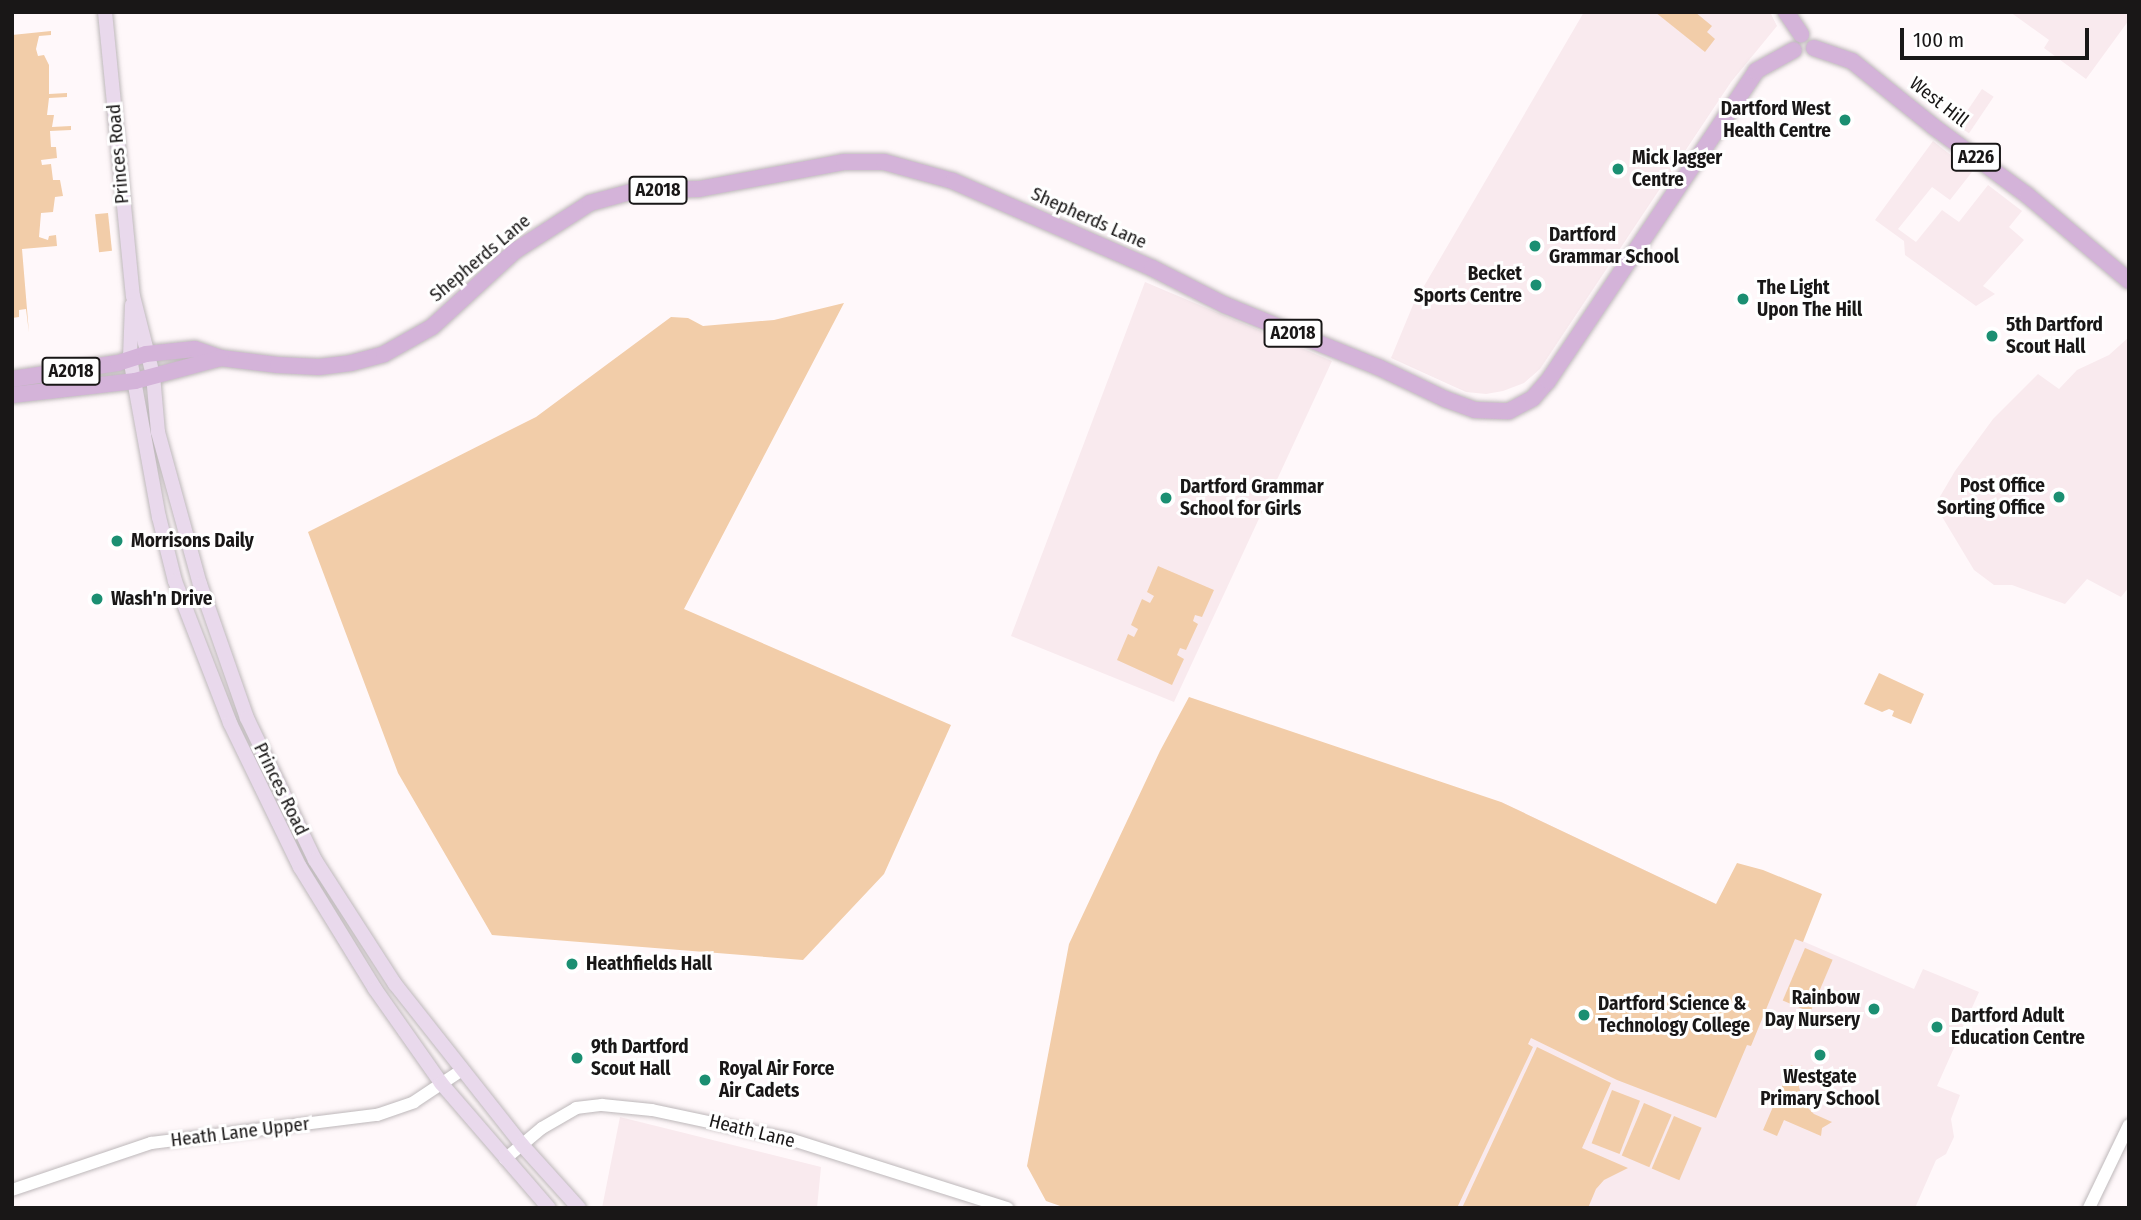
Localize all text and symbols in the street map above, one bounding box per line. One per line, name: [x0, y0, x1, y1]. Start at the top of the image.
scale bar: [1903, 14, 2092, 58]
text: 100 m: [1913, 27, 1964, 53]
street label: West Hill: [1905, 72, 1973, 132]
place label: Dartford West Health Centre: [1721, 98, 1831, 142]
street label: Princes Road: [102, 103, 134, 205]
marker: Dartford West Health Centre: [1837, 112, 1853, 128]
road number: A226: [1950, 142, 2002, 172]
place label: Mick Jagger Centre: [1632, 147, 1722, 191]
marker: Mick Jagger Centre: [1610, 161, 1626, 177]
road number: A2018: [628, 176, 688, 204]
street label: Shepherds Lane: [1028, 182, 1150, 254]
street label: Shepherds Lane: [425, 209, 535, 307]
place label: Dartford Grammar School: [1549, 224, 1679, 268]
marker: Dartford Grammar School: [1527, 238, 1543, 254]
place label: Becket Sports Centre: [1414, 263, 1522, 307]
marker: Becket Sports Centre: [1528, 277, 1544, 293]
place label: The Light Upon The Hill: [1757, 277, 1862, 321]
marker: The Light Upon The Hill: [1735, 291, 1751, 307]
place label: 5th Dartford Scout Hall: [2006, 314, 2103, 358]
road number: A2018: [1263, 318, 1323, 348]
marker: 5th Dartford Scout Hall: [1984, 328, 2000, 344]
road number: A2018: [41, 356, 101, 386]
place label: Post Office Sorting Office: [1937, 475, 2045, 519]
place label: Dartford Grammar School for Girls: [1180, 476, 1324, 520]
marker: Post Office Sorting Office: [2051, 489, 2067, 505]
marker: Dartford Grammar School for Girls: [1158, 490, 1174, 506]
place label: Morrisons Daily: [131, 530, 254, 552]
marker: Morrisons Daily: [109, 533, 125, 549]
place label: Wash'n Drive: [111, 588, 212, 610]
marker: Wash'n Drive: [89, 591, 105, 607]
street label: Princes Road: [249, 739, 313, 839]
place label: Heathfields Hall: [586, 953, 712, 975]
marker: Heathfields Hall: [564, 956, 580, 972]
place label: Rainbow Day Nursery: [1765, 987, 1860, 1031]
place label: Dartford Science & Technology College: [1598, 993, 1750, 1037]
marker: Rainbow Day Nursery: [1866, 1001, 1882, 1017]
place label: Dartford Adult Education Centre: [1951, 1005, 2085, 1049]
marker: Dartford Science & Technology College: [1576, 1007, 1592, 1023]
marker: Dartford Adult Education Centre: [1929, 1019, 1945, 1035]
place label: 9th Dartford Scout Hall: [591, 1036, 689, 1080]
marker: Westgate Primary School: [1812, 1047, 1828, 1063]
marker: 9th Dartford Scout Hall: [569, 1050, 585, 1066]
place label: Royal Air Force Air Cadets: [719, 1058, 834, 1102]
place label: Westgate Primary School: [1760, 1066, 1880, 1110]
marker: Royal Air Force Air Cadets: [697, 1072, 713, 1088]
street label: Heath Lane: [707, 1109, 797, 1153]
street label: Heath Lane Upper: [169, 1112, 311, 1152]

